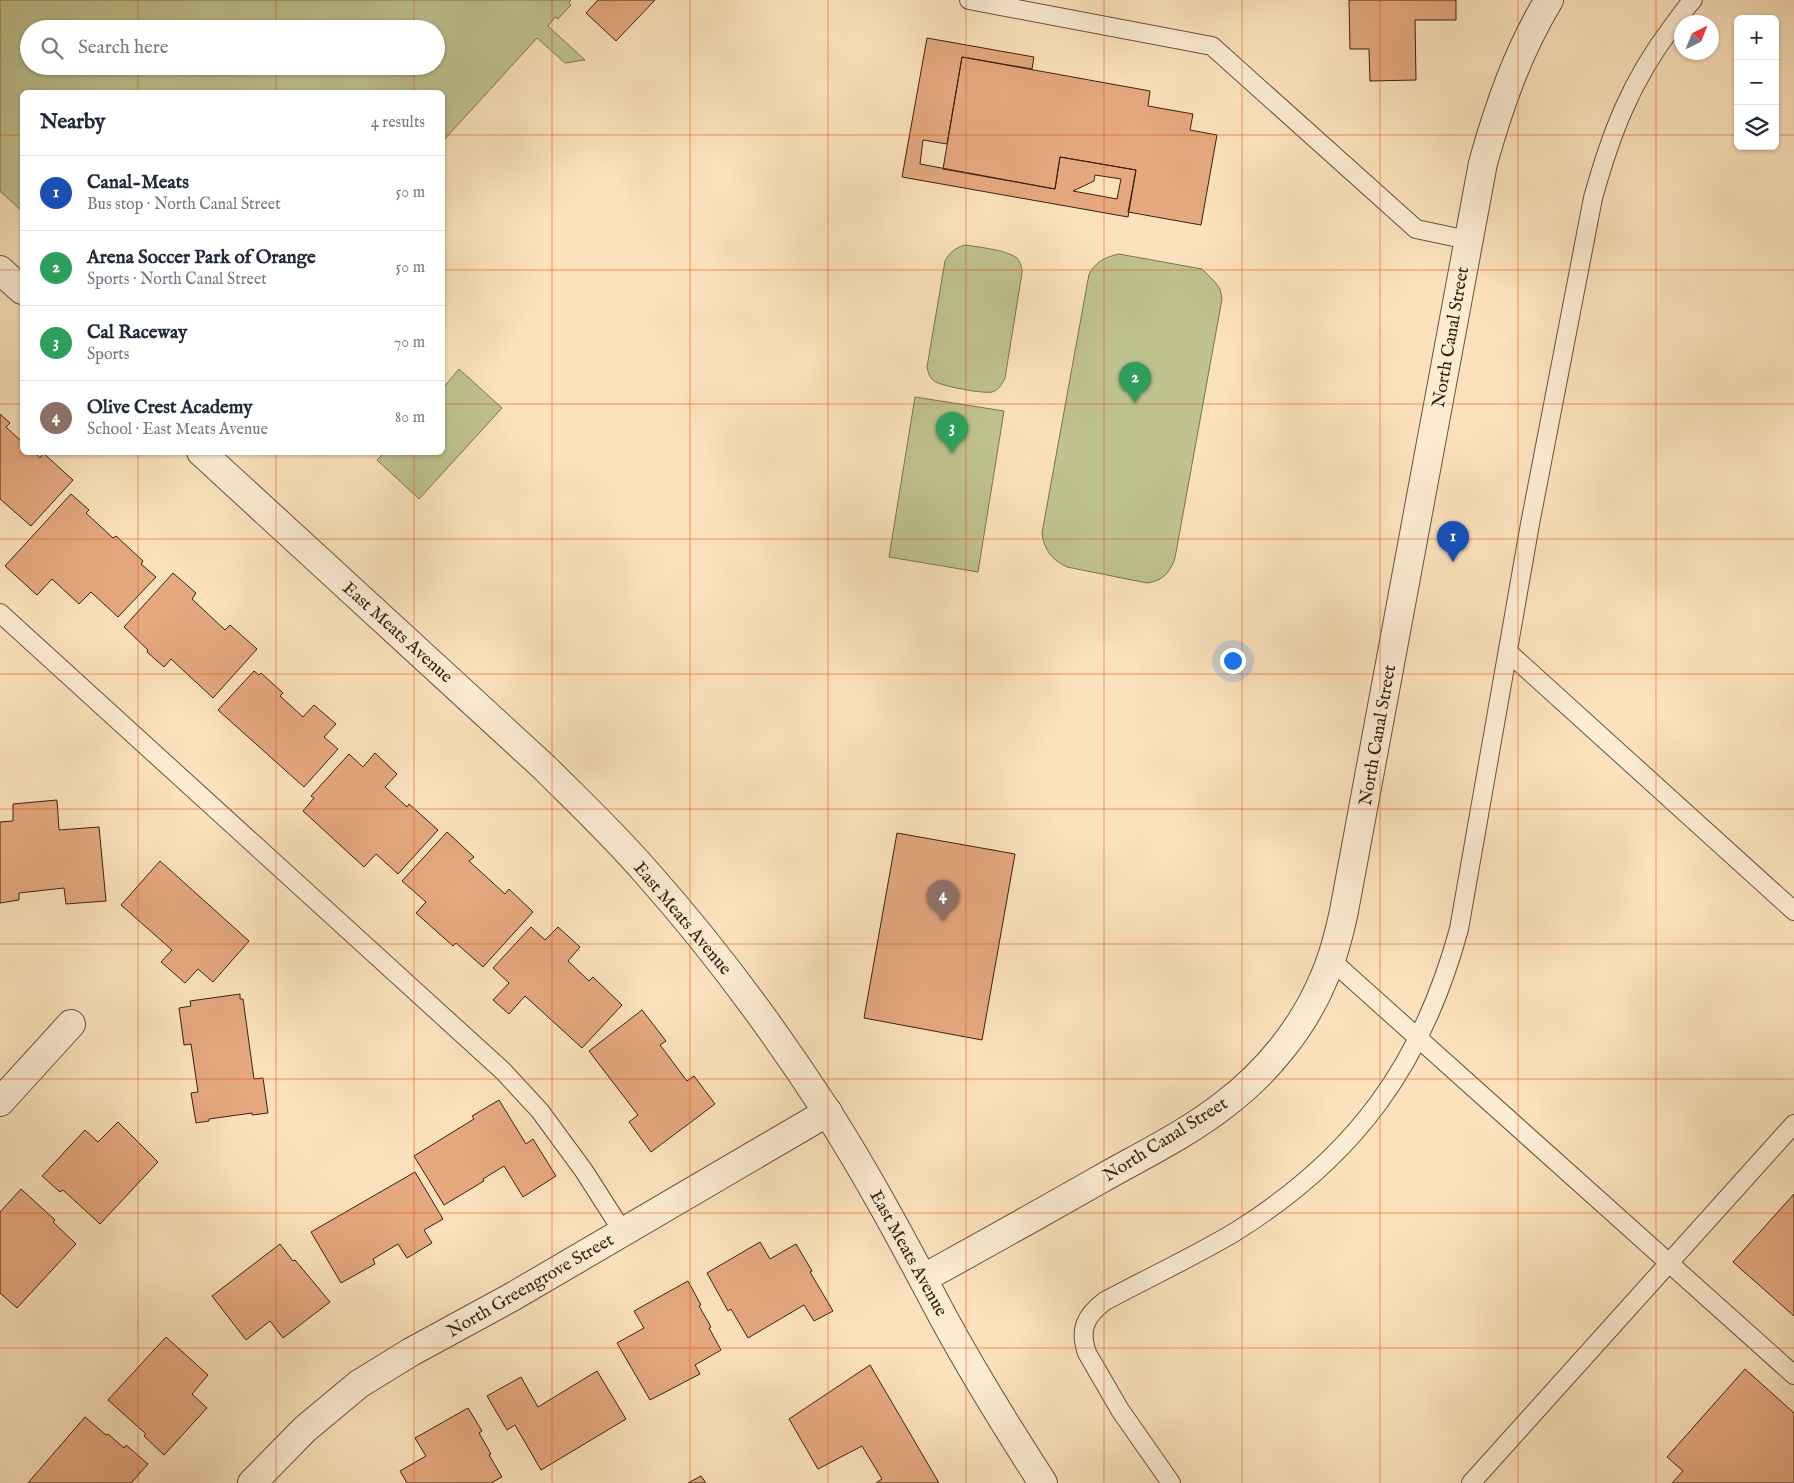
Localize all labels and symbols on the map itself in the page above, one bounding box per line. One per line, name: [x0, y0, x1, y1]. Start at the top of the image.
north arrow: [1674, 15, 1719, 60]
street label: North Canal Street: [1428, 265, 1475, 409]
pin: 2: [1119, 362, 1151, 403]
pin: 3: [936, 412, 968, 453]
pin: 1: [1437, 521, 1469, 562]
street label: East Meats Avenue: [337, 577, 457, 689]
your location: [1220, 648, 1246, 674]
street label: North Canal Street: [1355, 663, 1402, 807]
street label: East Meats Avenue: [628, 858, 736, 980]
pin: 4: [927, 880, 959, 921]
street label: North Canal Street: [1099, 1093, 1232, 1188]
street label: East Meats Avenue: [863, 1187, 952, 1321]
street label: North Greengrove Street: [443, 1229, 618, 1343]

